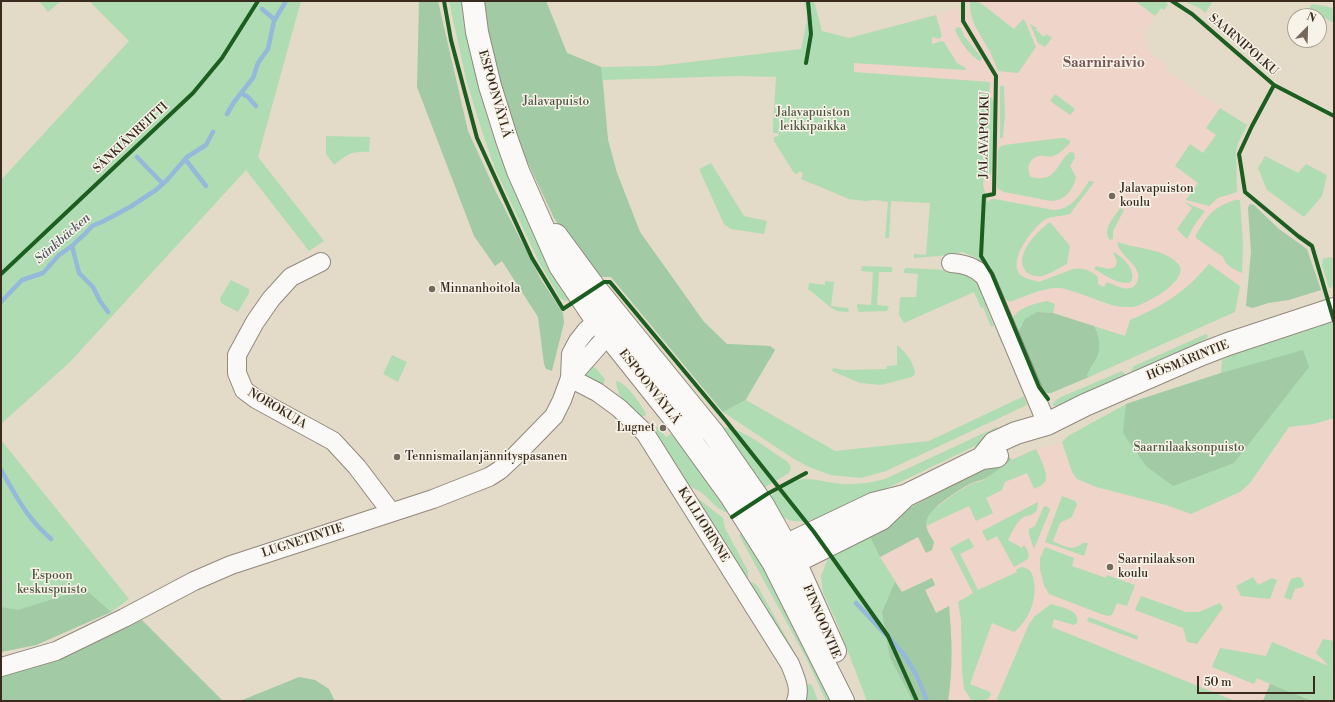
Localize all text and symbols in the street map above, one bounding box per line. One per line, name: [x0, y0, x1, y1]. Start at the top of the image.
north arrow: [1287, 8, 1327, 48]
text: N: [1305, 10, 1318, 26]
street label: SAARNIPOLKU: [1206, 11, 1280, 79]
street label: ESPOONVÄYLÄ: [475, 48, 513, 140]
district label: Saarniraivio: [1063, 56, 1145, 72]
street label: JALAVAPOLKU: [977, 91, 993, 179]
park label: Jalavapuisto: [523, 95, 589, 109]
street label: SÄNKIÄNREITTI: [91, 100, 171, 176]
park label: Jalavapuiston leikkipaikka: [776, 106, 850, 134]
place label: Jalavapuiston koulu: [1120, 182, 1194, 210]
marker: Jalavapuiston koulu: [1107, 191, 1117, 201]
water label: Sänkbäcken: [32, 211, 94, 267]
place label: Minnanhoitola: [440, 282, 520, 296]
marker: Minnanhoitola: [427, 284, 437, 294]
street label: HÖSMÄRINTIE: [1145, 338, 1231, 384]
street label: ESPOONVÄYLÄ: [615, 347, 683, 427]
street label: NOROKUJA: [245, 386, 309, 432]
place label: Lugnet: [617, 421, 655, 435]
marker: Lugnet: [658, 423, 668, 433]
park label: Saarnilaaksonpuisto: [1133, 441, 1245, 455]
place label: Tennismailanjännityspasanen: [405, 450, 567, 464]
marker: Tennismailanjännityspasanen: [392, 452, 402, 462]
street label: KALLIORINNE: [674, 485, 732, 565]
street label: LUGNETINTIE: [260, 521, 346, 561]
place label: Saarnilaakson koulu: [1118, 553, 1195, 581]
marker: Saarnilaakson koulu: [1105, 562, 1115, 572]
park label: Espoon keskuspuisto: [17, 569, 87, 597]
street label: FINNOONTIE: [799, 583, 843, 661]
scale bar: [1199, 668, 1317, 694]
text: 50 m: [1204, 675, 1232, 690]

